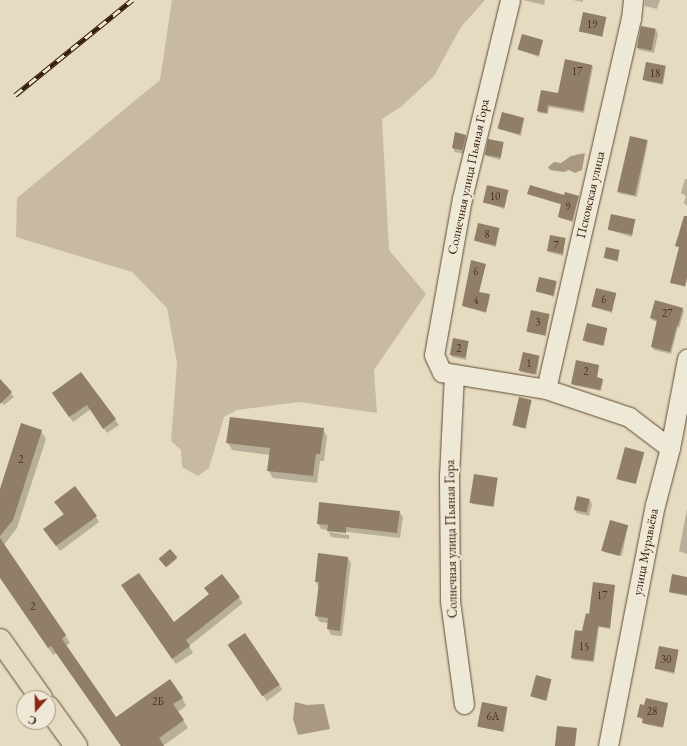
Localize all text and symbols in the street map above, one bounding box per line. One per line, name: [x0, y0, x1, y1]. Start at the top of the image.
house number: 19: [587, 17, 597, 31]
house number: 17: [572, 64, 582, 78]
house number: 18: [650, 66, 660, 80]
street label: Солнечная улица Пьяная Гора: [445, 98, 493, 256]
street label: Псковская улица: [573, 150, 609, 240]
house number: 10: [490, 189, 500, 203]
house number: 9: [565, 199, 571, 213]
house number: 8: [484, 227, 490, 241]
house number: 7: [553, 238, 559, 252]
house number: 6: [473, 264, 479, 278]
house number: 6: [601, 292, 607, 306]
house number: 4: [473, 293, 479, 307]
house number: 27: [662, 306, 672, 320]
house number: 3: [535, 315, 541, 329]
house number: 2: [456, 341, 462, 355]
house number: 1: [526, 356, 532, 370]
house number: 2: [583, 364, 589, 378]
house number: 2: [18, 452, 24, 466]
street label: Солнечная улица Пьяная Гора: [443, 460, 461, 618]
street label: улица Муравьёва: [630, 507, 662, 597]
house number: 17: [597, 588, 607, 602]
house number: 2: [30, 599, 36, 613]
house number: 15: [579, 639, 589, 653]
house number: 30: [661, 652, 671, 666]
north arrow: [16, 690, 56, 730]
house number: 2Б: [152, 694, 164, 708]
house number: 28: [647, 704, 657, 718]
house number: 6А: [487, 709, 499, 723]
text: С: [26, 712, 38, 728]

